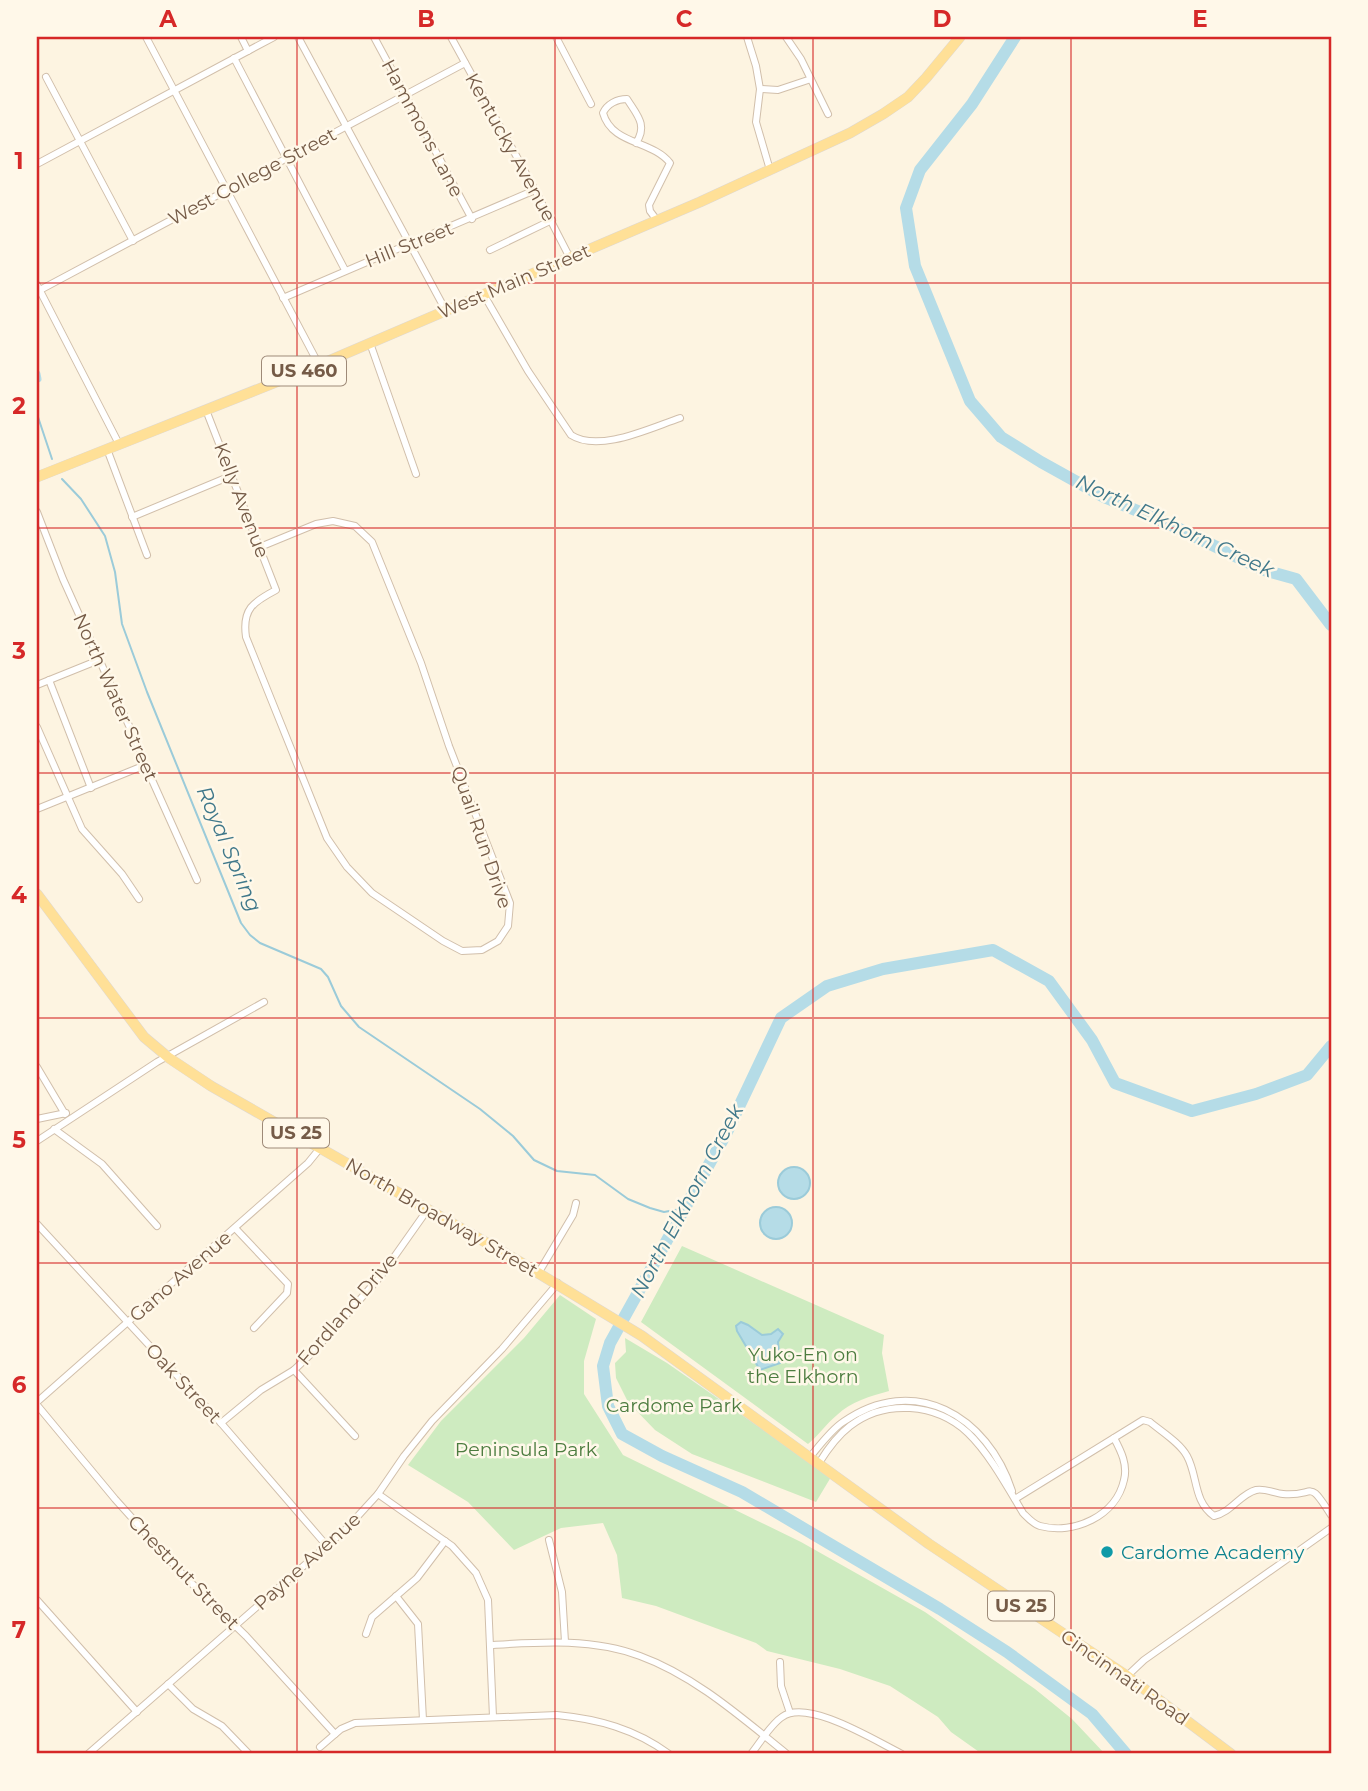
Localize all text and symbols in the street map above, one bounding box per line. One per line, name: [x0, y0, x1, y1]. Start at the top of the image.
text: A: [158, 5, 177, 33]
text: B: [417, 5, 435, 33]
text: C: [676, 5, 693, 33]
text: D: [933, 5, 952, 33]
text: E: [1192, 5, 1208, 33]
street label: Hammons Lane: [377, 55, 469, 201]
street label: Kentucky Avenue: [460, 69, 561, 226]
street label: West College Street: [164, 122, 340, 231]
text: 1: [14, 147, 24, 175]
street label: Hill Street: [362, 216, 457, 273]
street label: West Main Street: [435, 239, 594, 324]
road number: US 460: [262, 356, 346, 386]
text: 2: [12, 392, 26, 420]
street label: Kelly Avenue: [209, 439, 274, 561]
water label: North Elkhorn Creek: [1072, 469, 1280, 583]
street label: North Water Street: [68, 610, 163, 785]
text: 3: [11, 637, 26, 665]
street label: Quail Run Drive: [446, 763, 517, 911]
water label: Royal Spring: [192, 782, 267, 915]
text: 4: [11, 881, 27, 909]
water label: North Elkhorn Creek: [625, 1098, 749, 1302]
road number: US 25: [263, 1118, 329, 1148]
text: 5: [12, 1126, 26, 1154]
street label: North Broadway Street: [341, 1153, 542, 1282]
street label: Gano Avenue: [125, 1226, 236, 1327]
street label: Fordland Drive: [293, 1249, 402, 1370]
street label: Oak Street: [141, 1339, 227, 1428]
park label: Yuko-En on the Elkhorn: [747, 1343, 859, 1388]
text: 6: [12, 1371, 27, 1399]
park label: Cardome Park: [606, 1394, 743, 1417]
park label: Peninsula Park: [455, 1438, 598, 1461]
street label: Payne Avenue: [249, 1507, 365, 1615]
street label: Chestnut Street: [123, 1510, 244, 1635]
place label: Cardome Academy: [1121, 1541, 1305, 1564]
marker: Cardome Academy: [1099, 1544, 1115, 1560]
road number: US 25: [988, 1591, 1054, 1620]
text: 7: [12, 1616, 26, 1644]
street label: Cincinnati Road: [1056, 1625, 1193, 1730]

